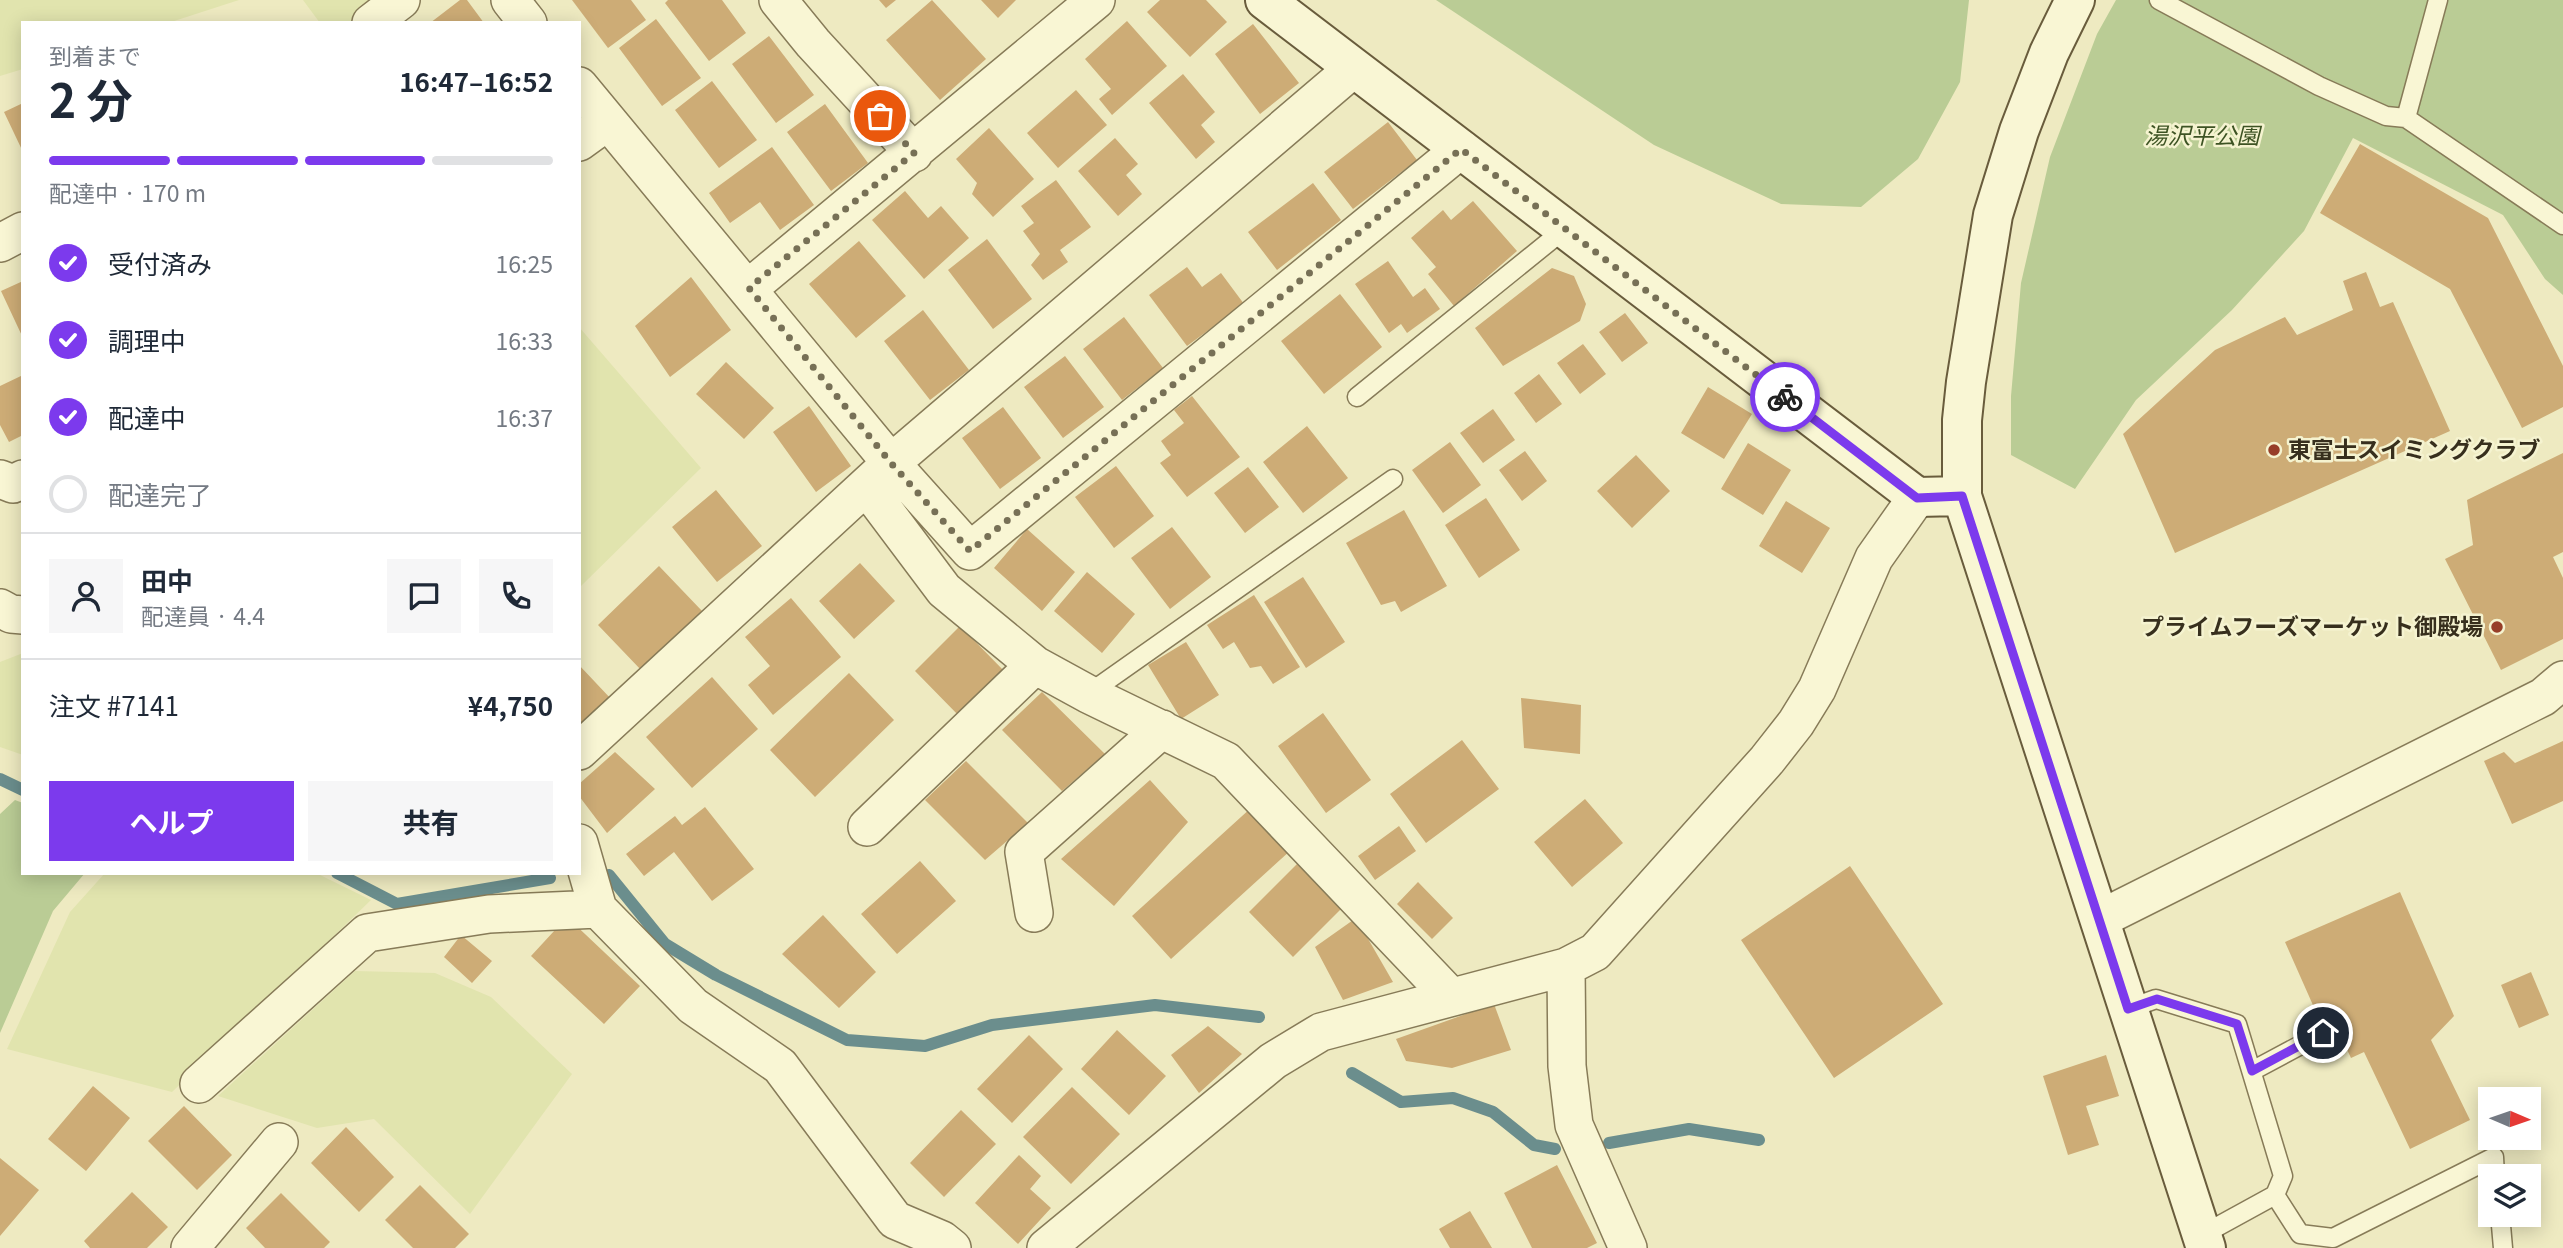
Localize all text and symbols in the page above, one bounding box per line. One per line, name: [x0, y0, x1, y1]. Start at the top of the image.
text: 到着まで: [49, 38, 141, 72]
text: 16:47–16:52: [399, 62, 553, 99]
text: 2 分: [49, 65, 133, 131]
pin: [850, 86, 910, 146]
icon: bag: [861, 97, 899, 135]
park label: 湯沢平公園: [2145, 117, 2263, 151]
text: 配達中 · 170 m: [49, 175, 206, 209]
icon: check: [49, 244, 87, 282]
text: 受付済み: [108, 244, 212, 281]
text: 16:25: [496, 246, 553, 280]
icon: check: [49, 321, 87, 359]
text: 調理中: [108, 321, 186, 358]
text: 16:33: [496, 323, 553, 357]
courier: [1750, 362, 1820, 432]
icon: bike: [1766, 378, 1804, 416]
icon: check: [49, 398, 87, 436]
text: 配達中: [108, 398, 186, 435]
text: 16:37: [496, 400, 553, 434]
place label: 東富士スイミングクラブ: [2288, 431, 2541, 465]
marker: 東富士スイミングクラブ: [2266, 442, 2282, 458]
text: 配達完了: [108, 475, 212, 512]
button: person: [49, 559, 123, 633]
button: chat: [387, 559, 461, 633]
button: phone: [479, 559, 553, 633]
text: 田中: [141, 561, 193, 598]
text: 配達員 · 4.4: [141, 598, 265, 632]
place label: プライムフーズマーケット御殿場: [2141, 608, 2483, 642]
marker: プライムフーズマーケット御殿場: [2489, 619, 2505, 635]
text: 注文 #7141: [49, 686, 179, 723]
text: ¥4,750: [468, 686, 553, 723]
button: ヘルプ: [49, 781, 294, 861]
button: 共有: [308, 781, 553, 861]
pin: [2293, 1003, 2353, 1063]
icon: home: [2304, 1014, 2342, 1052]
north arrow: [2478, 1087, 2541, 1150]
map controls: [2478, 1087, 2541, 1227]
button: layers: [2478, 1164, 2541, 1227]

